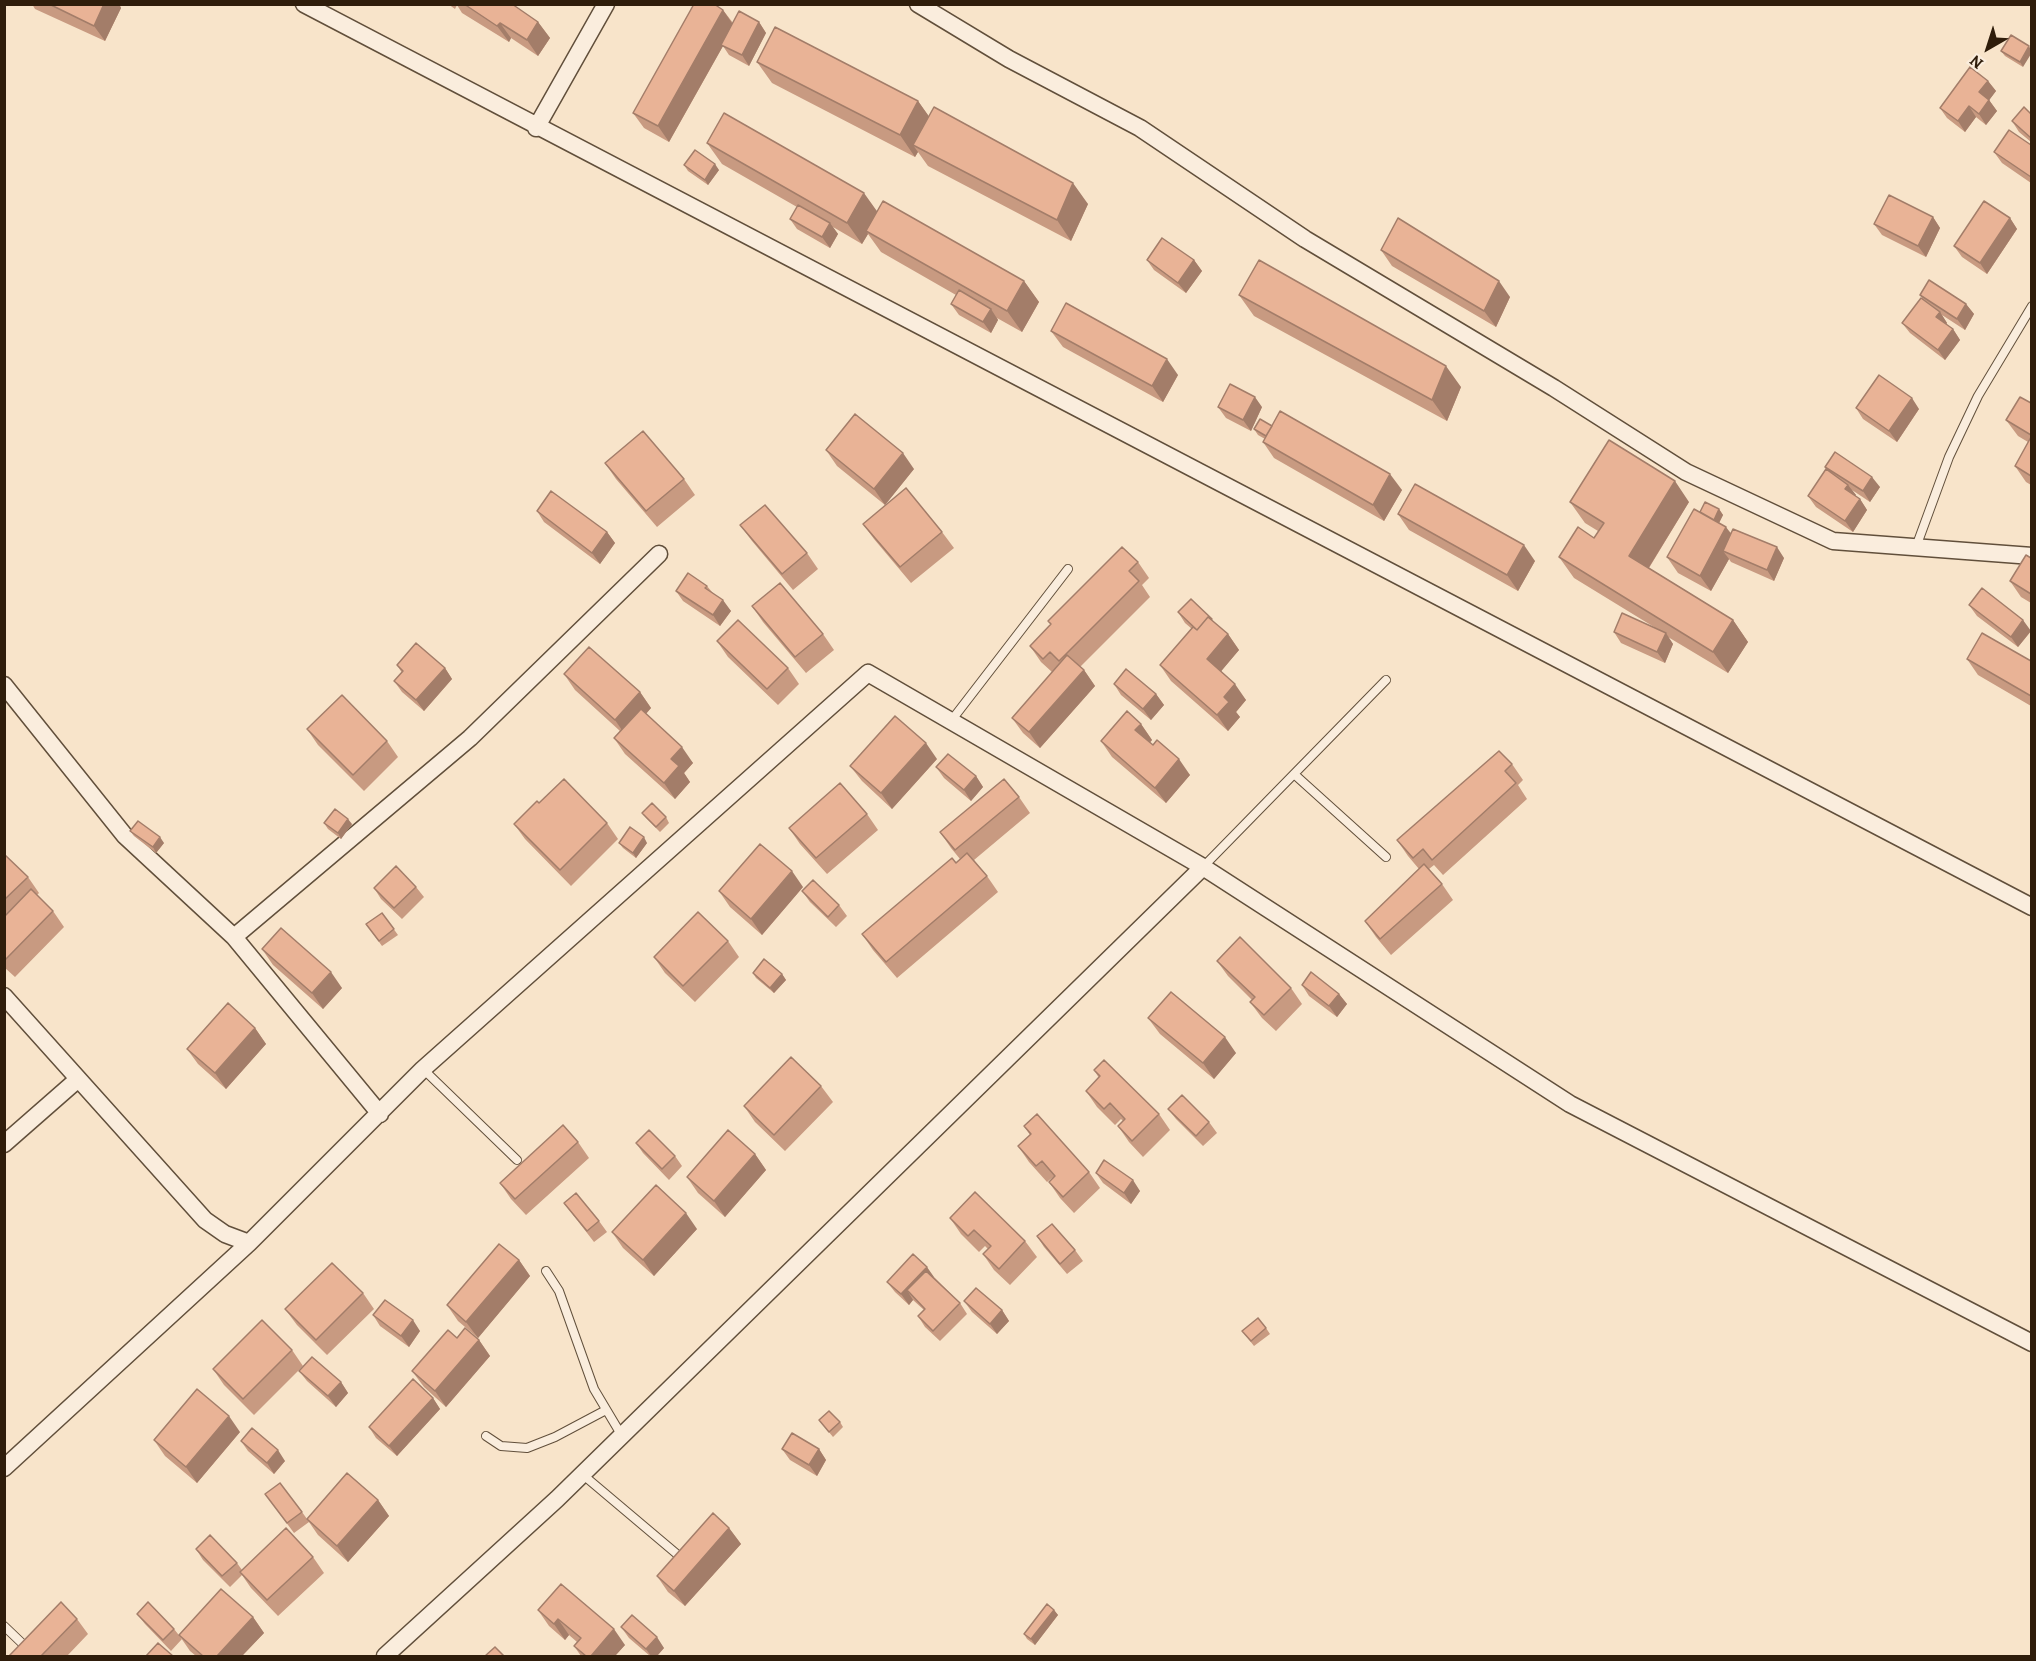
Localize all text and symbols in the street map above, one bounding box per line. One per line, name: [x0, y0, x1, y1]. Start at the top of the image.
north arrow: [1958, 18, 2018, 78]
text: N: [1965, 50, 1988, 74]

